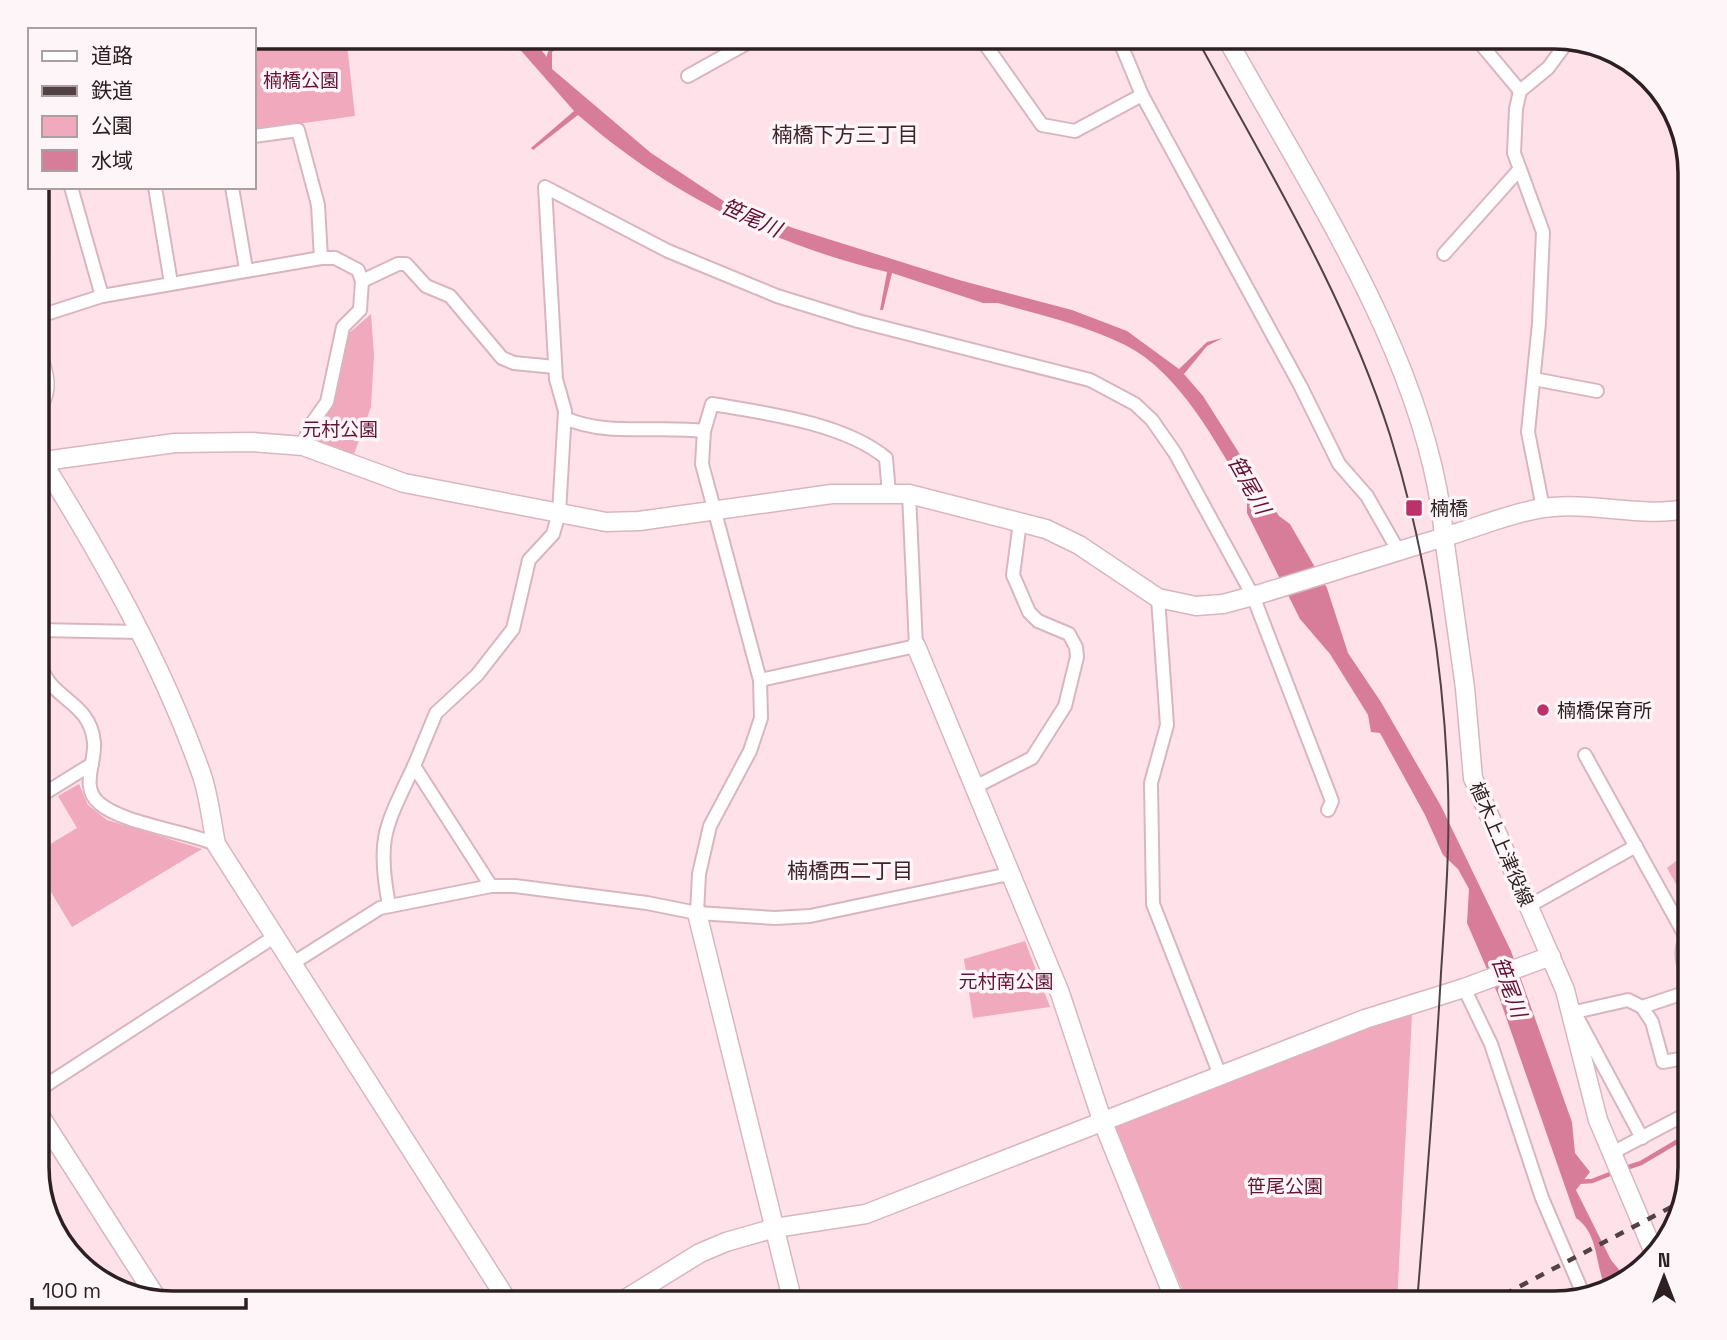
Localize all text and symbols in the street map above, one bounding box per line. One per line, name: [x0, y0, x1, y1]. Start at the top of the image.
legend: [28, 28, 256, 189]
text: 道路: [91, 42, 133, 69]
park label: 楠橋公園: [263, 68, 339, 93]
text: 鉄道: [91, 77, 133, 104]
text: 公園: [91, 112, 133, 139]
district label: 楠橋下方三丁目: [772, 121, 919, 148]
text: 水域: [91, 147, 133, 174]
water label: 笹尾川: [717, 192, 787, 244]
park label: 元村公園: [302, 417, 378, 442]
water label: 笹尾川: [1222, 451, 1277, 521]
place label: 楠橋: [1430, 496, 1468, 521]
marker: 楠橋: [1404, 498, 1424, 518]
place label: 楠橋保育所: [1557, 698, 1652, 723]
marker: 楠橋保育所: [1535, 702, 1551, 718]
street label: 植木上上津役線: [1464, 778, 1539, 910]
district label: 楠橋西二丁目: [787, 857, 913, 884]
water label: 笹尾川: [1486, 953, 1534, 1023]
park label: 元村南公園: [958, 969, 1054, 994]
park label: 笹尾公園: [1247, 1174, 1323, 1199]
north arrow: [1629, 1242, 1699, 1312]
text: N: [1658, 1248, 1670, 1273]
scale bar: [32, 1266, 245, 1310]
text: 100 m: [42, 1277, 101, 1304]

